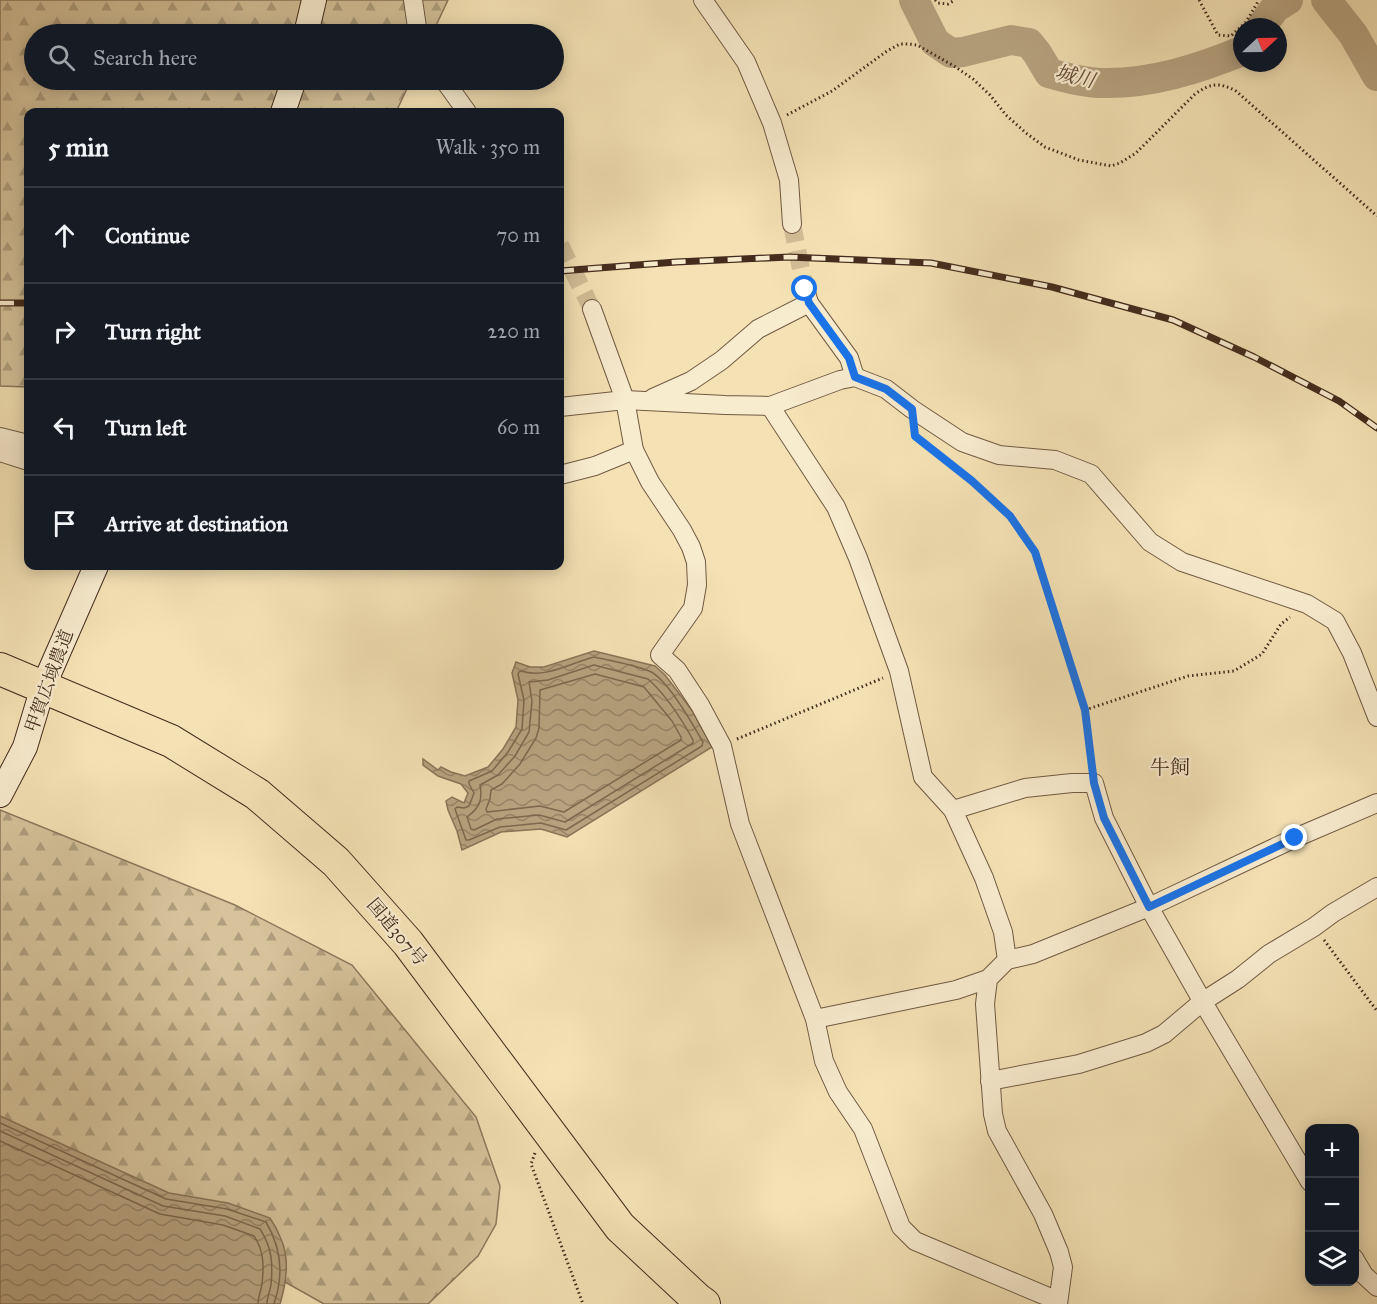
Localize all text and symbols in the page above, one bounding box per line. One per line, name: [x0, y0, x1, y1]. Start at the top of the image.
north arrow: [1233, 18, 1287, 72]
search box: [24, 24, 564, 90]
icon: search: [45, 41, 78, 74]
text: Search here: [93, 44, 197, 71]
water label: 城川: [1053, 60, 1099, 93]
text: 5 min: [48, 131, 109, 163]
text: Walk · 350 m: [436, 135, 540, 159]
icon: ahead: [48, 219, 81, 252]
text: Continue: [105, 222, 190, 249]
text: 70 m: [497, 223, 540, 247]
route start: [791, 275, 817, 301]
icon: right: [48, 315, 81, 348]
text: Turn right: [105, 318, 201, 345]
text: 220 m: [488, 319, 540, 343]
icon: left: [48, 411, 81, 444]
text: Turn left: [105, 414, 187, 441]
text: 60 m: [497, 415, 540, 439]
icon: arrive: [48, 507, 81, 540]
text: Arrive at destination: [105, 510, 288, 537]
street label: 甲賀広域農道: [20, 626, 78, 736]
district label: 牛飼: [1150, 755, 1190, 779]
route end: [1281, 824, 1307, 850]
street label: 国道307号: [362, 894, 432, 970]
map controls: [1305, 1124, 1359, 1286]
button: +: [1305, 1124, 1359, 1178]
button: −: [1305, 1178, 1359, 1232]
button: layers: [1305, 1232, 1359, 1286]

